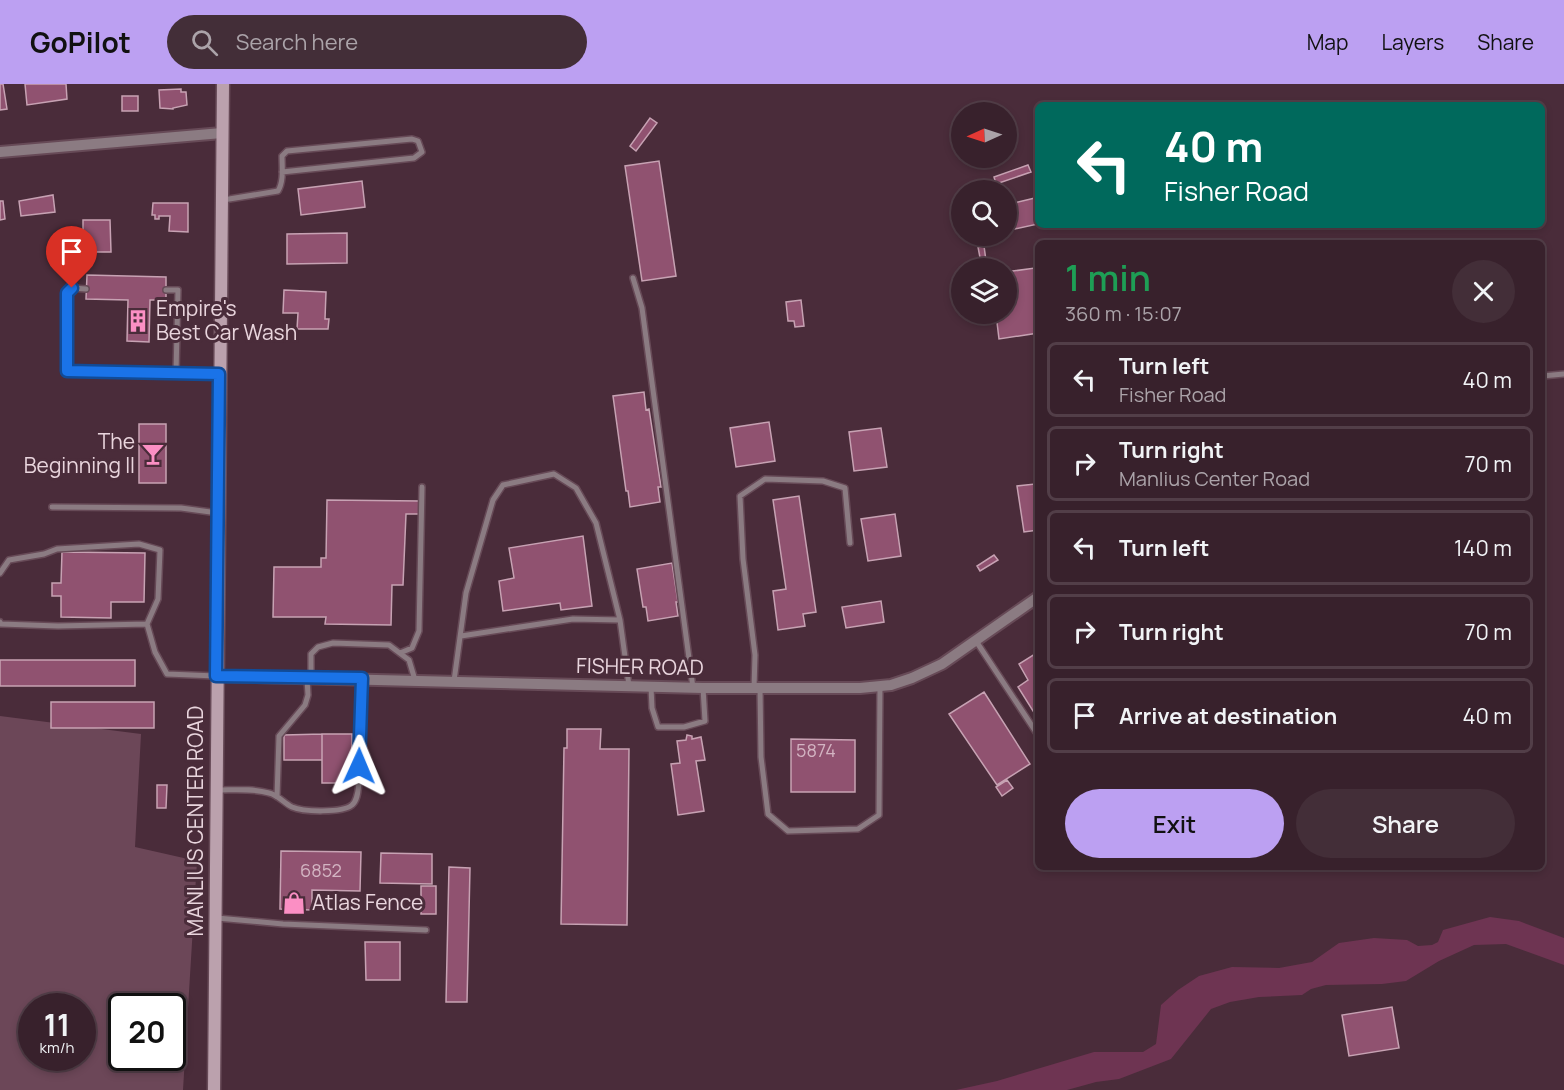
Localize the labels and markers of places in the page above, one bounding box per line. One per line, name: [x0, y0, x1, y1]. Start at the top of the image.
pin: [46, 226, 97, 288]
place label: Empire's Best Car Wash: [156, 294, 297, 346]
building icon: Empire's Best Car Wash: [125, 308, 151, 334]
place label: The Beginning II: [24, 427, 135, 479]
bar icon: The Beginning II: [140, 441, 166, 467]
place label: Atlas Fence: [312, 888, 423, 916]
shop icon: Atlas Fence: [281, 890, 307, 916]

